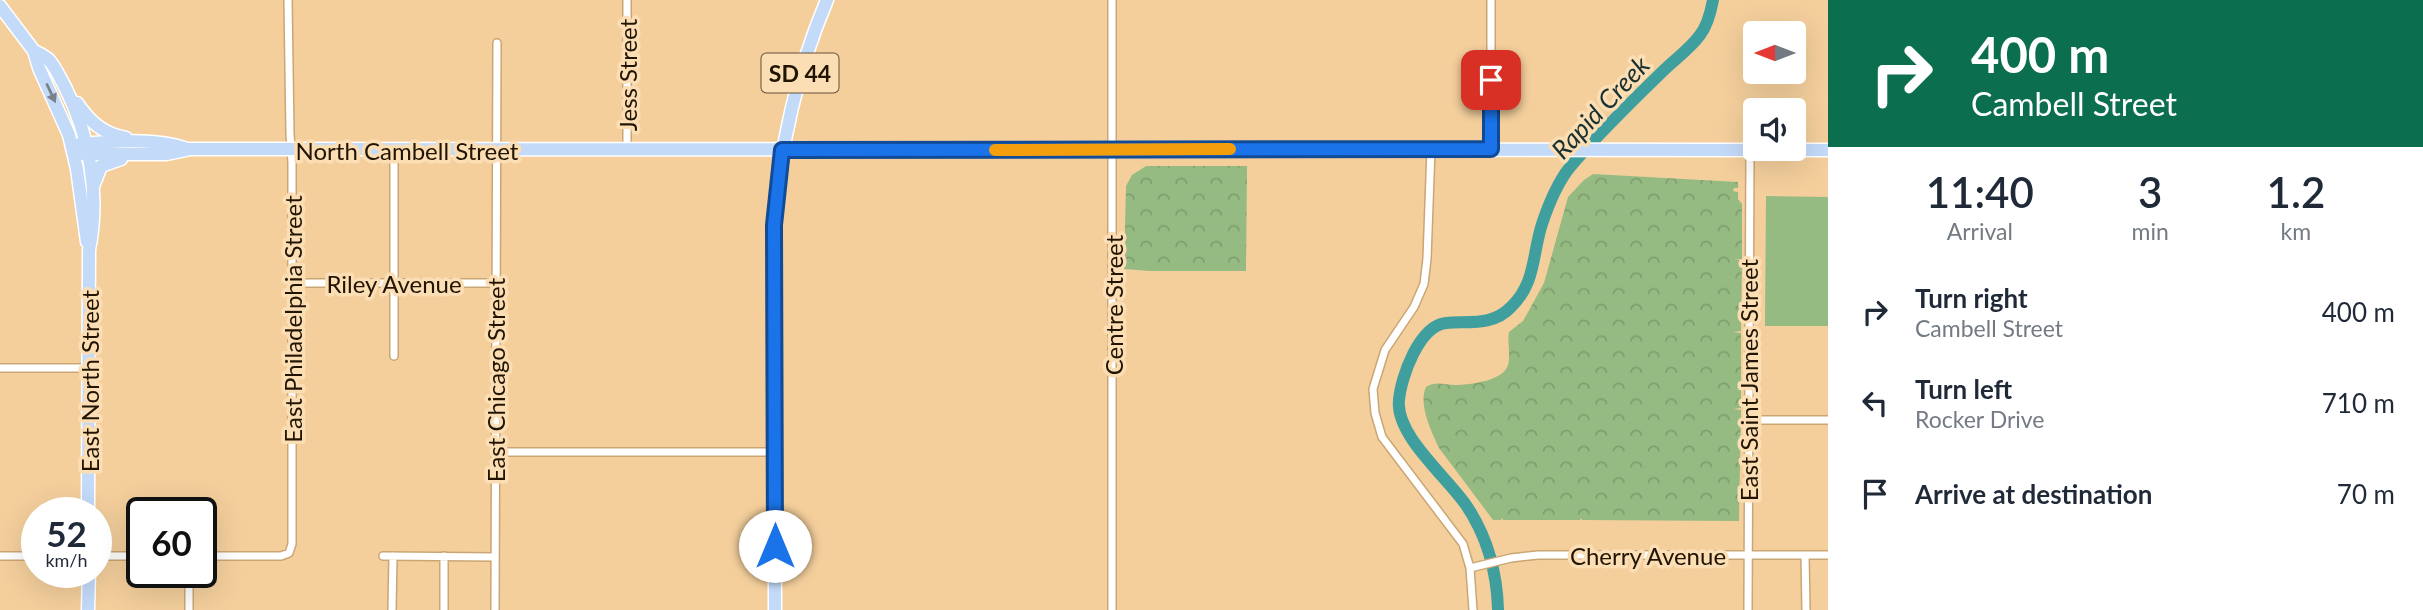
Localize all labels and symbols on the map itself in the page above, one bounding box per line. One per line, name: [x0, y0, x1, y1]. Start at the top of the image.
street label: Jess Street: [613, 18, 642, 131]
north arrow: [1743, 21, 1806, 84]
water label: Rapid Creek: [1544, 48, 1656, 165]
pin: [1461, 50, 1521, 110]
road number: SD 44: [762, 54, 838, 92]
one-way arrow: [45, 83, 57, 103]
street label: North Cambell Street: [296, 136, 519, 165]
street label: East Philadelphia Street: [278, 195, 307, 443]
street label: Centre Street: [1099, 234, 1128, 375]
street label: East Saint James Street: [1734, 258, 1763, 501]
street label: Riley Avenue: [326, 269, 462, 298]
street label: East Chicago Street: [481, 277, 510, 482]
street label: East North Street: [75, 289, 104, 472]
speed limit sign: 60: [126, 497, 217, 588]
position arrow: [738, 509, 812, 583]
street label: Cherry Avenue: [1570, 541, 1726, 570]

